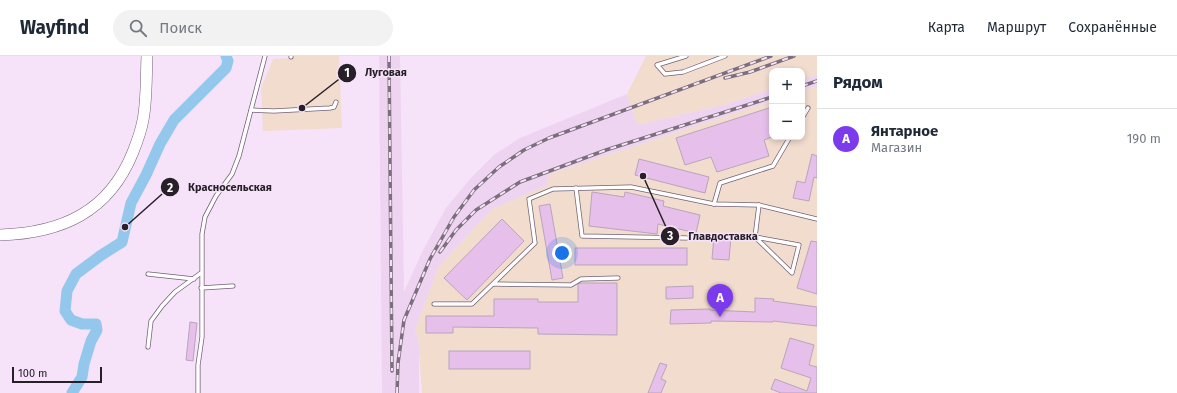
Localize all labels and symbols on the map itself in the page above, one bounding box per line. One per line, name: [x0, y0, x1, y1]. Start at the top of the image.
callout: Луговая: [337, 61, 415, 84]
text: 1: [344, 66, 350, 80]
text: Луговая: [365, 66, 407, 79]
callout: Красносельская: [160, 176, 280, 199]
text: 2: [167, 181, 173, 195]
text: Красносельская: [188, 181, 272, 194]
callout: Главдоставка: [660, 224, 765, 247]
text: 3: [666, 229, 673, 243]
text: Главдоставка: [688, 230, 758, 243]
your location: [552, 243, 572, 263]
pin: A: [707, 284, 733, 317]
scale bar: [12, 365, 102, 384]

